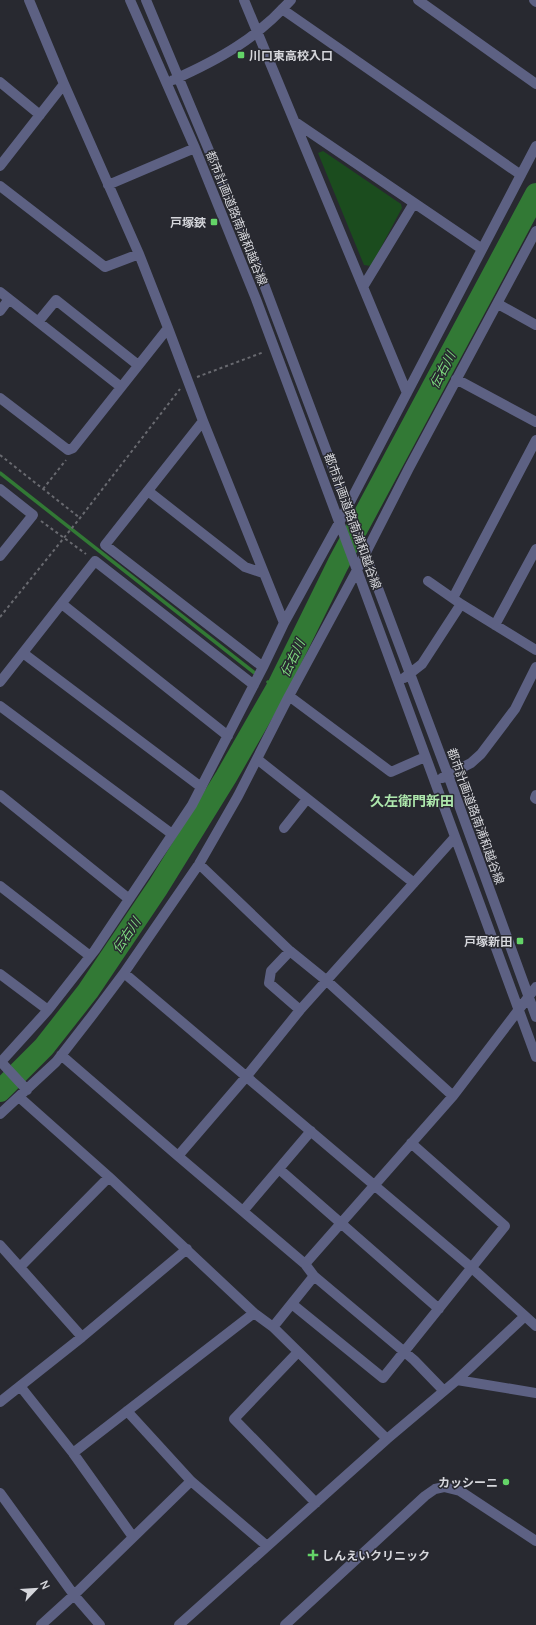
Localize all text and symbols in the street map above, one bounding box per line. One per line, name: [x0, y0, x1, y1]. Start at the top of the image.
place label: 川口東高校入口: [249, 47, 333, 64]
marker: 川口東高校入口: [236, 50, 246, 60]
street label: 都市計画道路南浦和越谷線: [202, 148, 272, 288]
place label: 戸塚鋏: [170, 214, 206, 231]
marker: 戸塚鋏: [209, 217, 219, 227]
water label: 伝右川: [425, 347, 460, 391]
street label: 都市計画道路南浦和越谷線: [320, 450, 386, 592]
water label: 伝右川: [275, 635, 310, 679]
street label: 都市計画道路南浦和越谷線: [443, 745, 509, 887]
district label: 久左衛門新田: [370, 791, 454, 810]
water label: 伝右川: [108, 912, 145, 956]
place label: 戸塚新田: [464, 933, 512, 950]
marker: 戸塚新田: [515, 936, 525, 946]
place label: カッシーニ: [438, 1474, 498, 1491]
marker: カッシーニ: [501, 1477, 511, 1487]
place label: しんえいクリニック: [322, 1547, 430, 1564]
marker: しんえいクリニック: [307, 1549, 319, 1561]
north arrow: [16, 1569, 56, 1609]
text: N: [37, 1578, 54, 1591]

